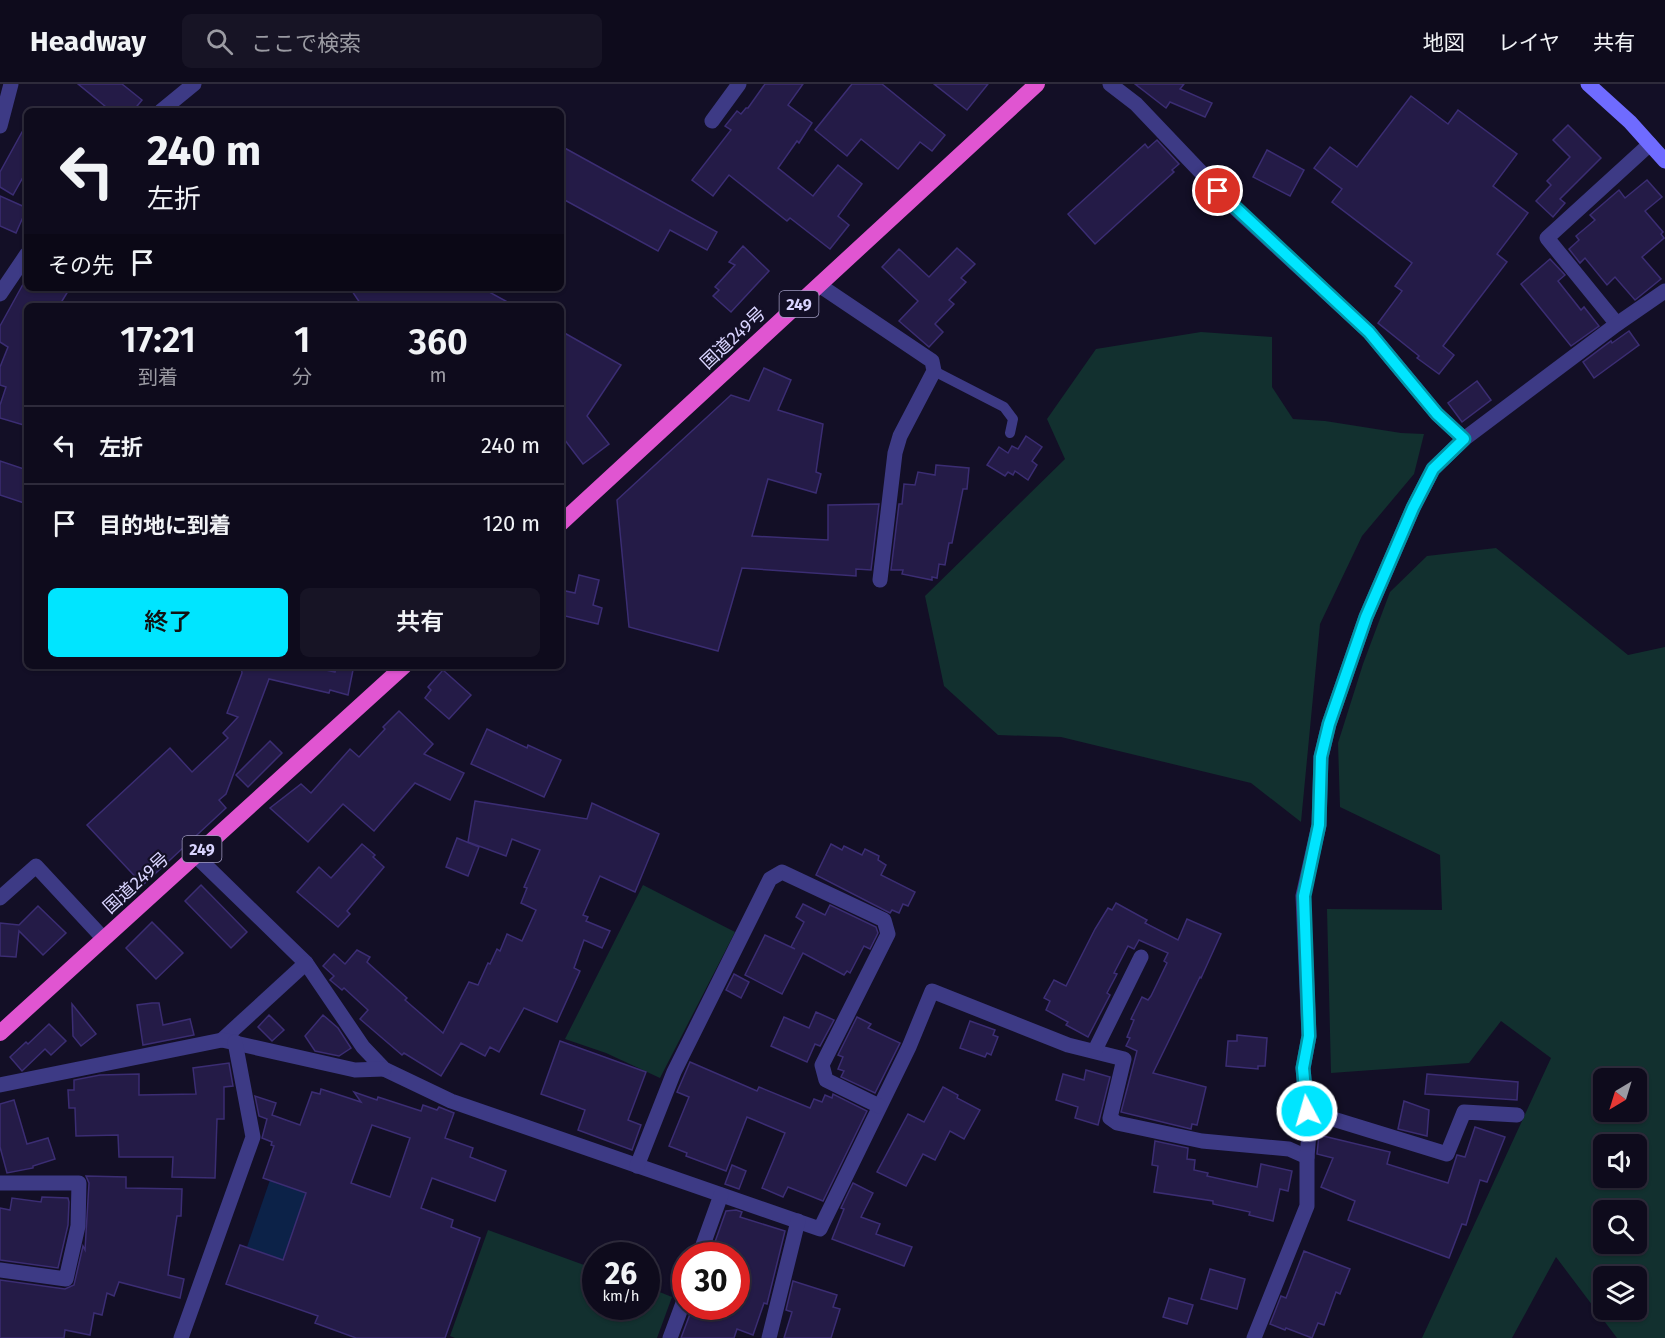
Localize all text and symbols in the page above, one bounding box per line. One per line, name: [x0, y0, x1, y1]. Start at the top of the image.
search box: [182, 14, 602, 68]
text: Headway: [30, 25, 146, 58]
icon: search: [203, 25, 236, 58]
text: ここで検索: [251, 30, 361, 57]
text: 地図: [1423, 30, 1465, 56]
text: レイヤ: [1498, 30, 1560, 56]
text: 共有: [1593, 30, 1635, 56]
text: 240 m: [147, 126, 261, 176]
icon: left: [48, 132, 126, 210]
pin: [1192, 165, 1243, 216]
icon: arrive: [1201, 174, 1234, 207]
text: 左折: [147, 183, 201, 215]
icon: arrive: [126, 246, 159, 279]
text: その先: [48, 252, 114, 279]
road number: 249: [780, 291, 818, 317]
street label: 国道249号: [696, 302, 770, 374]
text: 17:21: [120, 318, 196, 362]
text: 1: [294, 318, 310, 362]
text: 360: [408, 320, 468, 364]
text: m: [430, 363, 447, 387]
text: 到着: [138, 365, 178, 389]
text: 分: [292, 365, 312, 389]
icon: left: [48, 429, 81, 462]
text: 240 m: [481, 432, 540, 459]
text: 左折: [99, 434, 143, 461]
icon: arrive: [48, 507, 81, 540]
text: 120 m: [483, 510, 540, 537]
text: 目的地に到着: [99, 512, 231, 539]
button: 終了: [48, 588, 288, 657]
button: 共有: [300, 588, 540, 657]
road number: 249: [182, 836, 222, 862]
street label: 国道249号: [99, 848, 173, 918]
north arrow: [1593, 1068, 1647, 1122]
map controls: [1593, 1068, 1647, 1320]
position arrow: [1275, 1079, 1339, 1143]
button: sound: [1593, 1134, 1647, 1188]
button: search: [1593, 1200, 1647, 1254]
speed limit sign: 30: [672, 1242, 750, 1320]
text: 26: [605, 1256, 637, 1292]
button: layers: [1593, 1266, 1647, 1320]
text: km/h: [602, 1287, 640, 1305]

